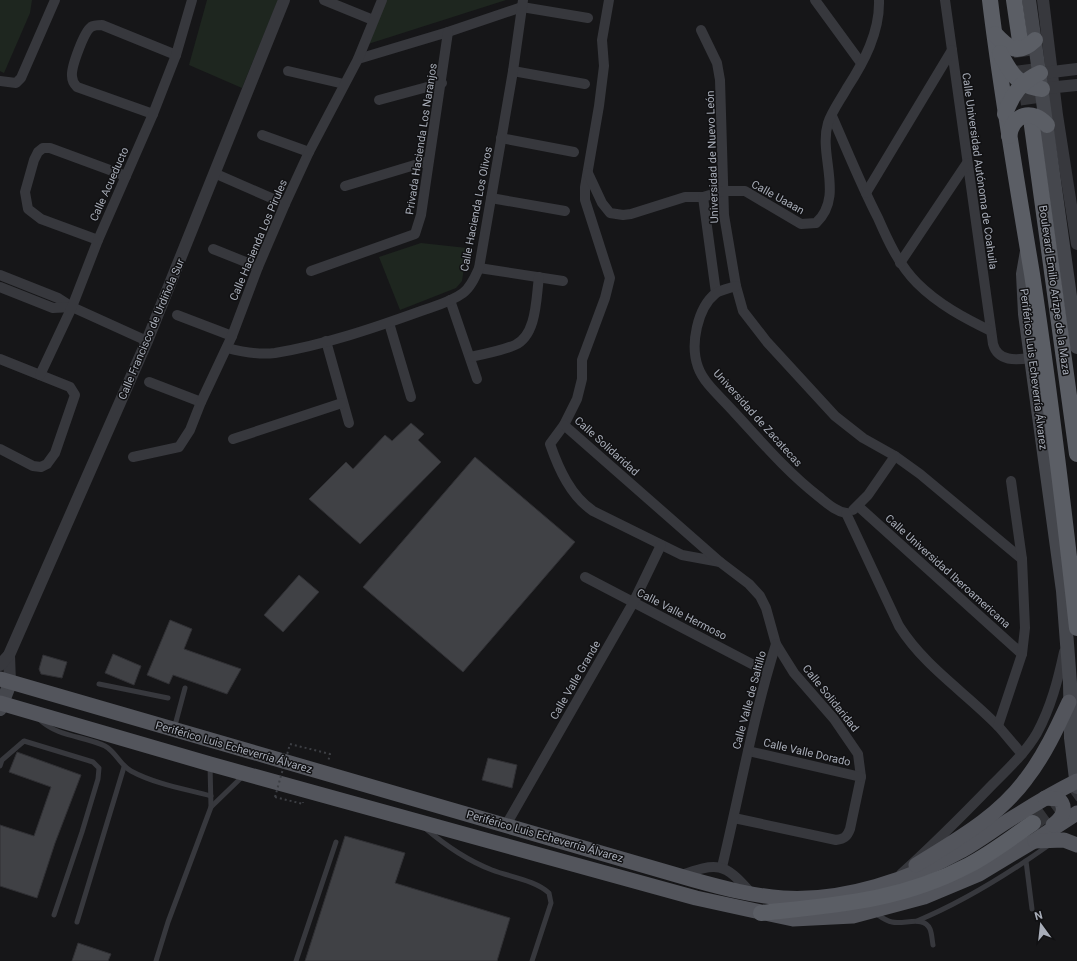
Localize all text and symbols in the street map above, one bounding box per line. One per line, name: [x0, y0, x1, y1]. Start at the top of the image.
street label: Privada Hacienda Los Naranjos: [403, 62, 440, 216]
street label: Calle Universidad Autónoma de Coahuila: [959, 72, 1000, 270]
street label: Universidad de Nuevo León: [704, 90, 721, 224]
street label: Calle Acueducto: [87, 145, 132, 223]
street label: Calle Hacienda Los Olivos: [458, 145, 495, 273]
street label: Calle Hacienda Los Pirules: [227, 177, 290, 303]
street label: Calle Uaaan: [749, 178, 806, 217]
street label: Boulevard Emilio Arizpe de la Maza: [1036, 204, 1073, 376]
street label: Calle Francisco de Urdiñola Sur: [116, 257, 187, 402]
street label: Periférico Luis Echeverría Álvarez: [1017, 288, 1050, 451]
street label: Universidad de Zacatecas: [711, 367, 805, 470]
street label: Calle Solidaridad: [572, 414, 642, 479]
street label: Calle Universidad Iberoamericana: [882, 512, 1013, 631]
street label: Calle Valle Hermoso: [635, 586, 729, 643]
street label: Calle Valle Grande: [548, 638, 603, 722]
street label: Calle Valle de Saltillo: [730, 649, 769, 751]
street label: Calle Solidaridad: [800, 662, 862, 734]
street label: Periférico Luis Echeverría Álvarez: [154, 719, 314, 776]
street label: Calle Valle Dorado: [762, 736, 852, 769]
street label: Periférico Luis Echeverría Álvarez: [465, 808, 625, 865]
north arrow: [1021, 905, 1061, 945]
text: N: [1033, 908, 1044, 923]

